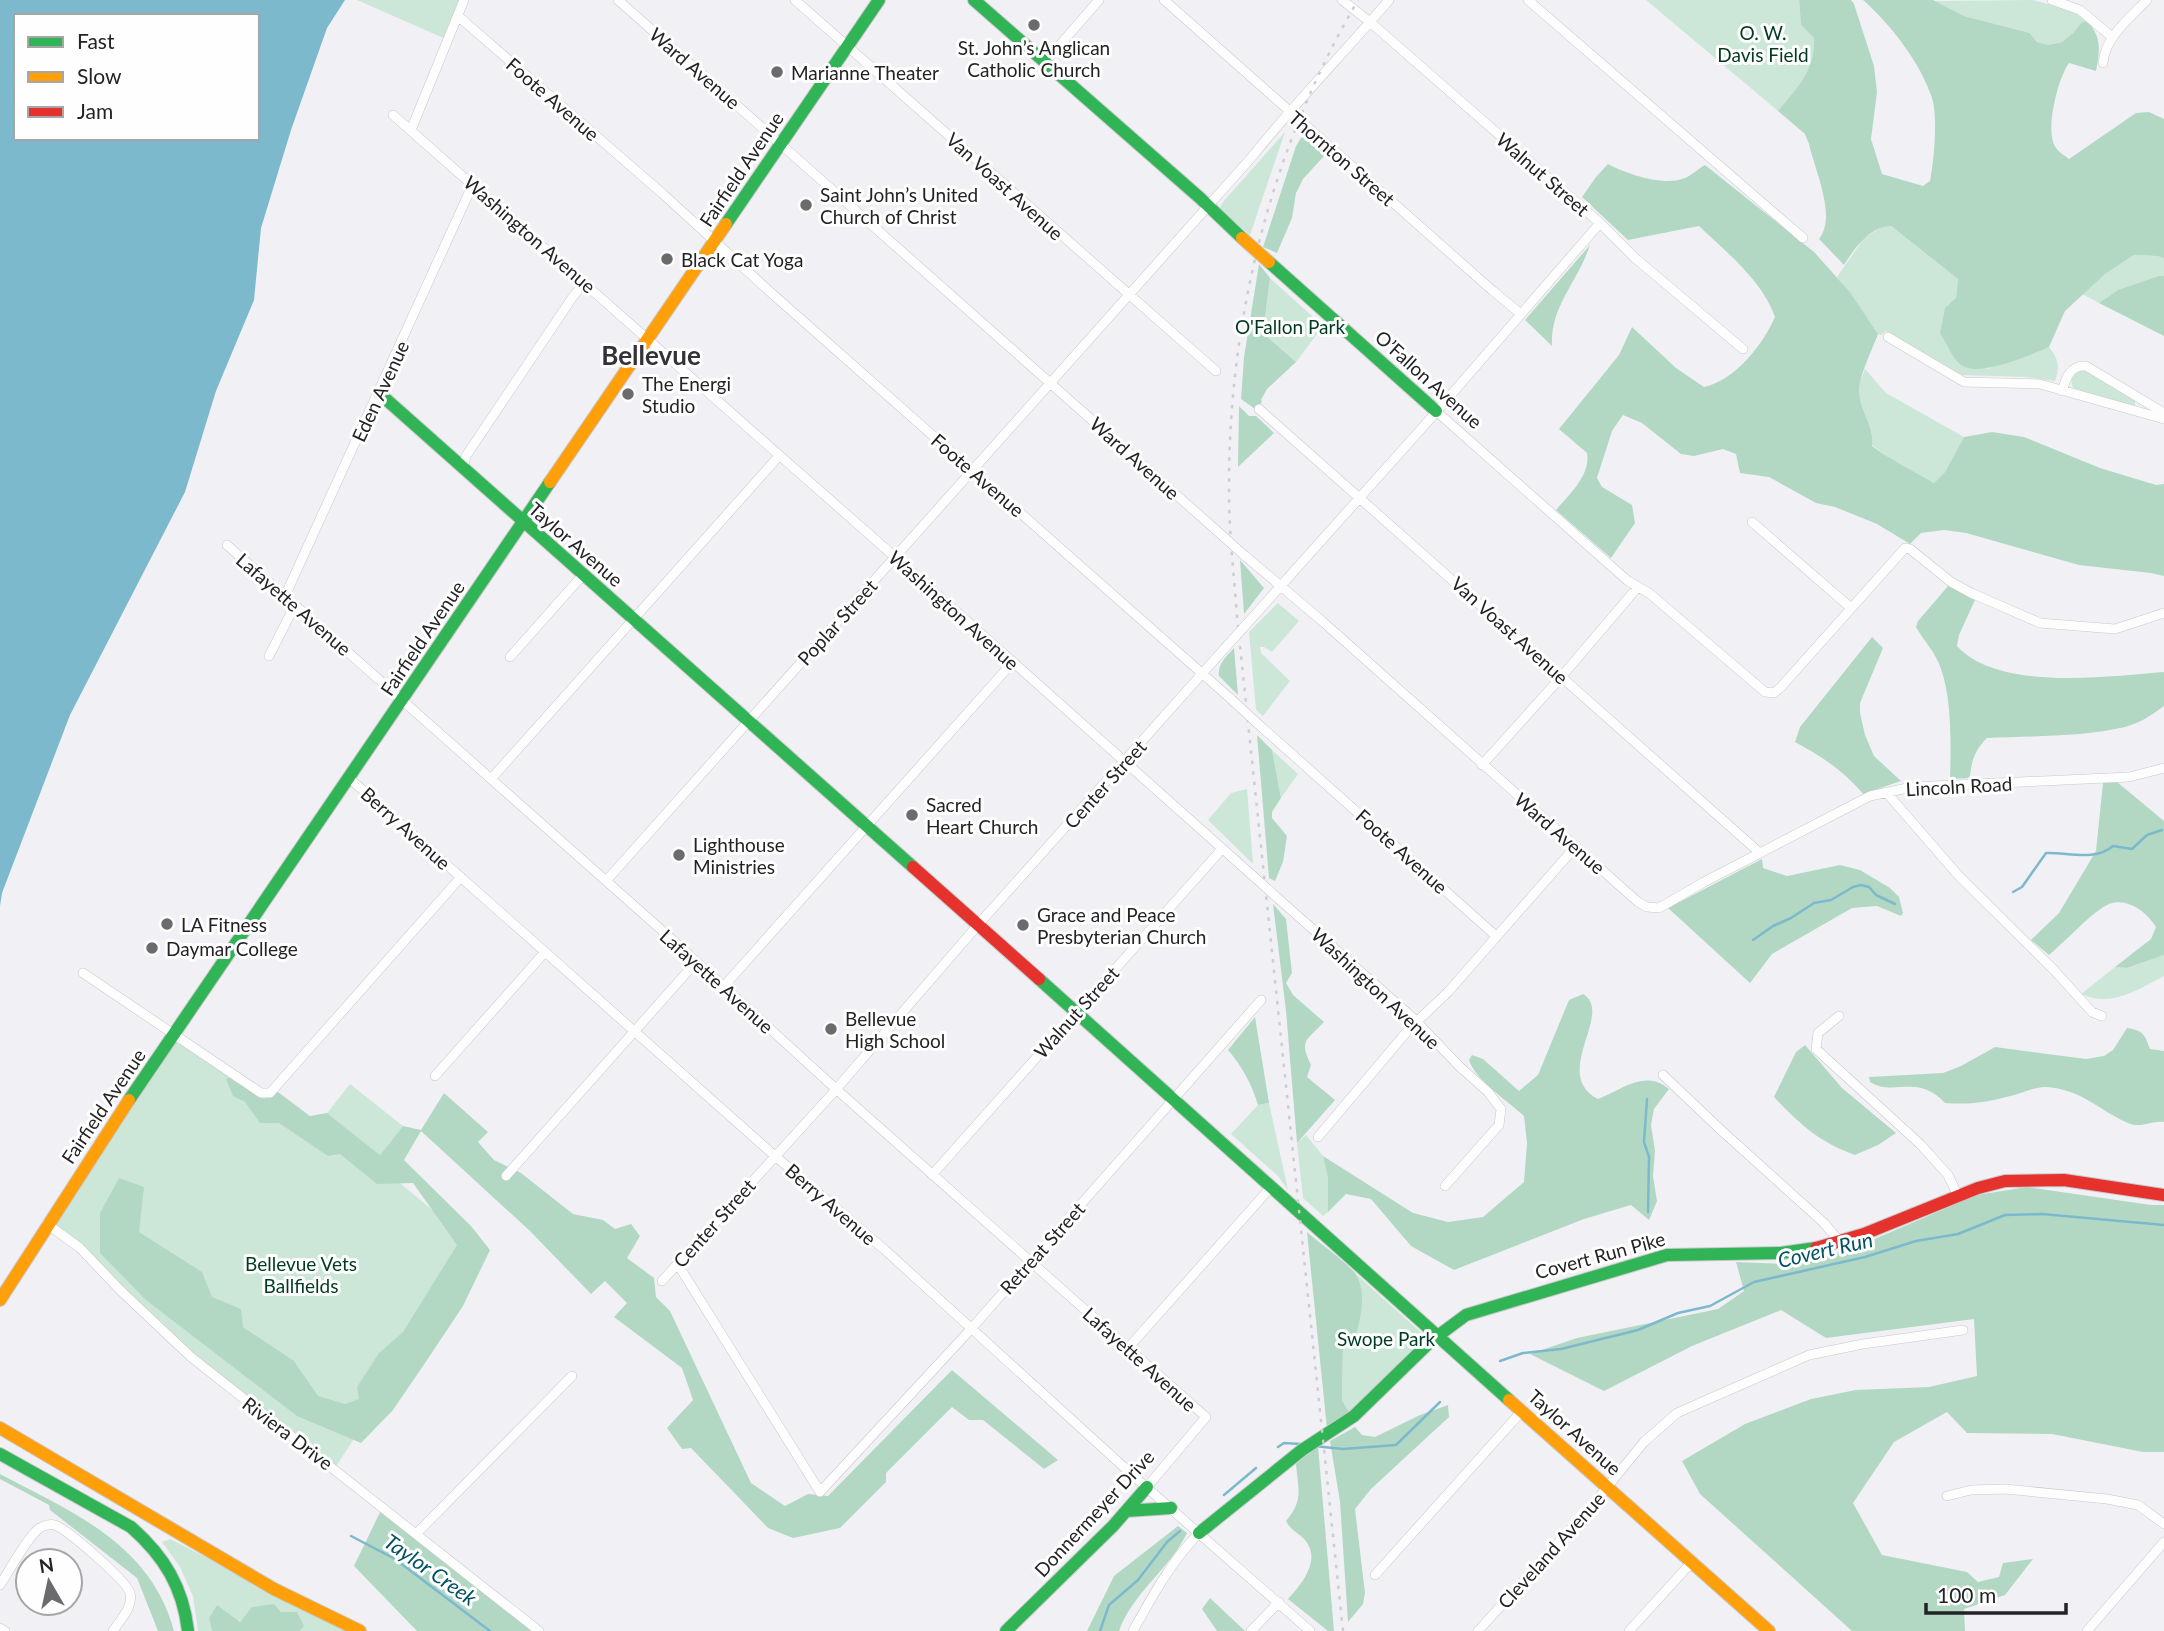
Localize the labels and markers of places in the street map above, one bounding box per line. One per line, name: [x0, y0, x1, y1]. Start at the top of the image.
marker: St. John’s Anglican Catholic Church: [1026, 17, 1042, 33]
place label: St. John’s Anglican Catholic Church: [958, 36, 1110, 81]
place label: Marianne Theater: [791, 61, 939, 84]
marker: Marianne Theater: [769, 64, 785, 80]
place label: Saint John’s United Church of Christ: [820, 183, 978, 228]
marker: Saint John’s United Church of Christ: [798, 197, 814, 213]
place label: Black Cat Yoga: [681, 248, 803, 271]
marker: Black Cat Yoga: [659, 251, 675, 267]
place label: The Energi Studio: [642, 372, 731, 417]
marker: The Energi Studio: [620, 386, 636, 402]
place label: Sacred Heart Church: [926, 793, 1038, 838]
marker: Sacred Heart Church: [904, 807, 920, 823]
place label: Lighthouse Ministries: [693, 833, 785, 878]
marker: Lighthouse Ministries: [671, 847, 687, 863]
place label: Grace and Peace Presbyterian Church: [1037, 903, 1206, 948]
place label: LA Fitness: [181, 913, 267, 936]
marker: LA Fitness: [159, 916, 175, 932]
marker: Grace and Peace Presbyterian Church: [1015, 917, 1031, 933]
place label: Daymar College: [166, 937, 298, 960]
marker: Daymar College: [144, 940, 160, 956]
place label: Bellevue High School: [845, 1007, 945, 1052]
marker: Bellevue High School: [823, 1021, 839, 1037]

